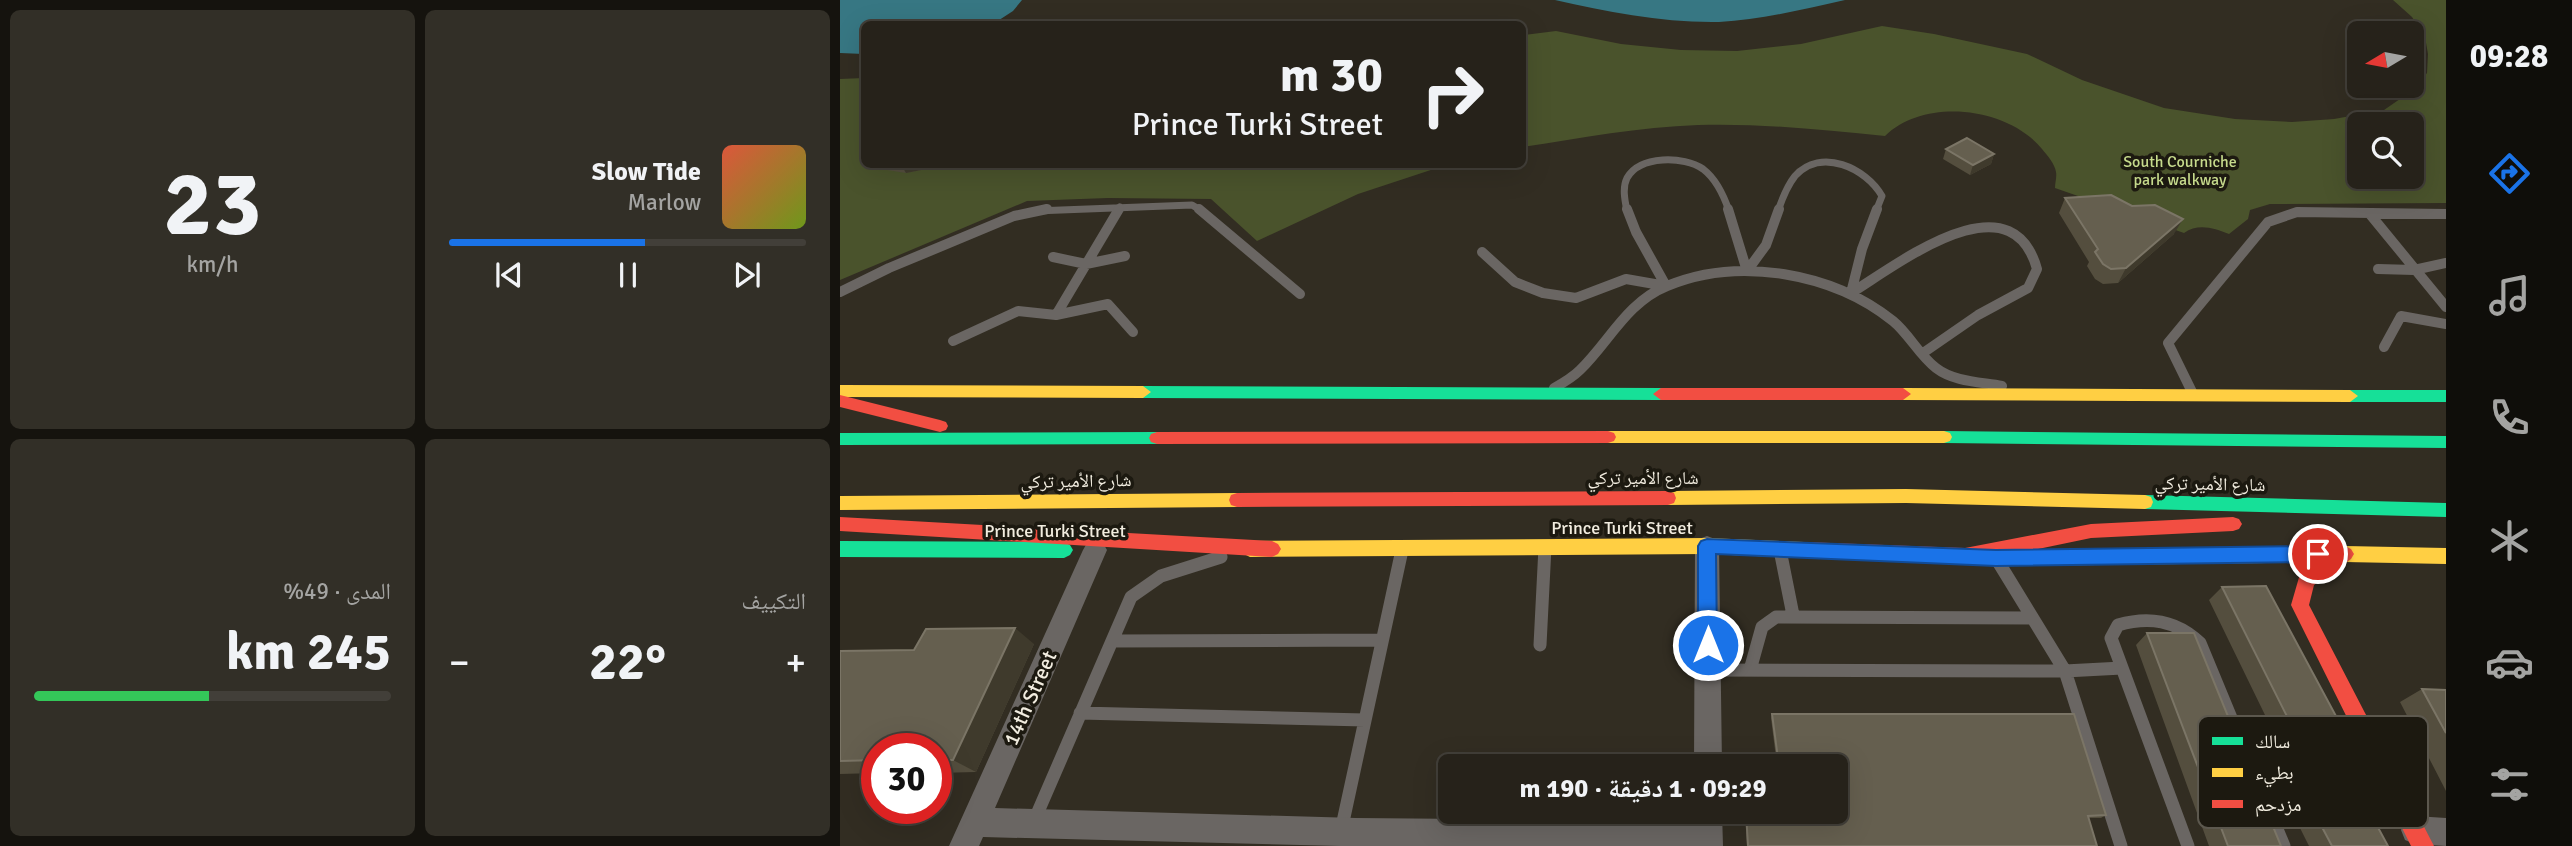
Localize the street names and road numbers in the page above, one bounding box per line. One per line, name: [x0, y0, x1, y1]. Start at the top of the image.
street label: شارع الأمير تركي: [1588, 467, 1699, 493]
street label: شارع الأمير تركي: [1020, 469, 1132, 497]
street label: شارع الأمير تركي: [2154, 472, 2266, 500]
street label: Prince Turki Street: [1551, 517, 1693, 539]
street label: Prince Turki Street: [984, 520, 1126, 542]
street label: 14th Street: [998, 647, 1062, 749]

